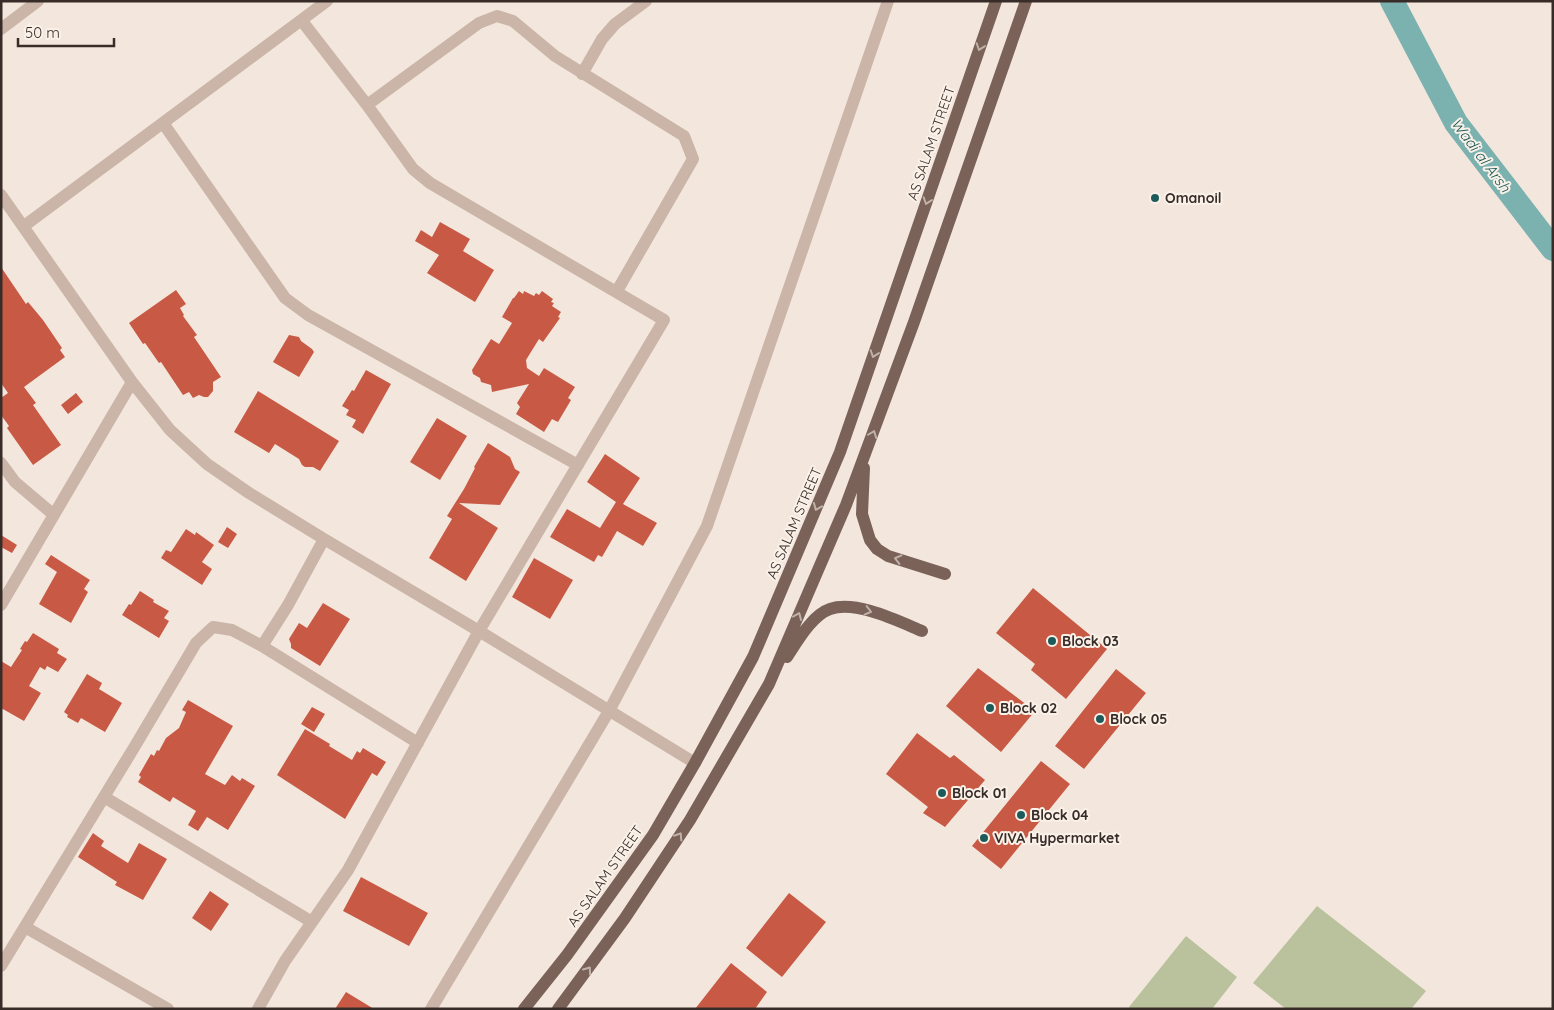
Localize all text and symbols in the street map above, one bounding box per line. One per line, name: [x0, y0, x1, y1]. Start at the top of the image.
scale bar: [18, 15, 114, 47]
text: 50 m: [25, 23, 60, 42]
one-way arrow: [976, 43, 986, 51]
street label: AS SALAM STREET: [903, 84, 959, 202]
water label: Wadi al Arsh: [1447, 114, 1515, 196]
place label: Omanoil: [1165, 189, 1222, 207]
marker: Omanoil: [1149, 192, 1161, 204]
one-way arrow: [923, 196, 933, 205]
one-way arrow: [870, 350, 880, 358]
one-way arrow: [867, 430, 877, 438]
street label: AS SALAM STREET: [762, 464, 826, 582]
one-way arrow: [813, 502, 823, 510]
one-way arrow: [894, 554, 903, 565]
one-way arrow: [863, 605, 872, 616]
one-way arrow: [791, 612, 802, 621]
place label: Block 03: [1062, 632, 1119, 650]
marker: Block 03: [1046, 635, 1058, 647]
place label: Block 02: [1000, 699, 1057, 717]
marker: Block 02: [984, 702, 996, 714]
place label: Block 05: [1110, 710, 1167, 728]
marker: Block 05: [1094, 713, 1106, 725]
place label: Block 01: [952, 784, 1007, 802]
marker: Block 01: [936, 787, 948, 799]
place label: Block 04: [1031, 806, 1089, 824]
marker: Block 04: [1015, 809, 1027, 821]
street label: AS SALAM STREET: [563, 822, 647, 930]
place label: VIVA Hypermarket: [994, 829, 1120, 847]
one-way arrow: [673, 832, 683, 841]
marker: VIVA Hypermarket: [978, 832, 990, 844]
one-way arrow: [582, 967, 590, 976]

